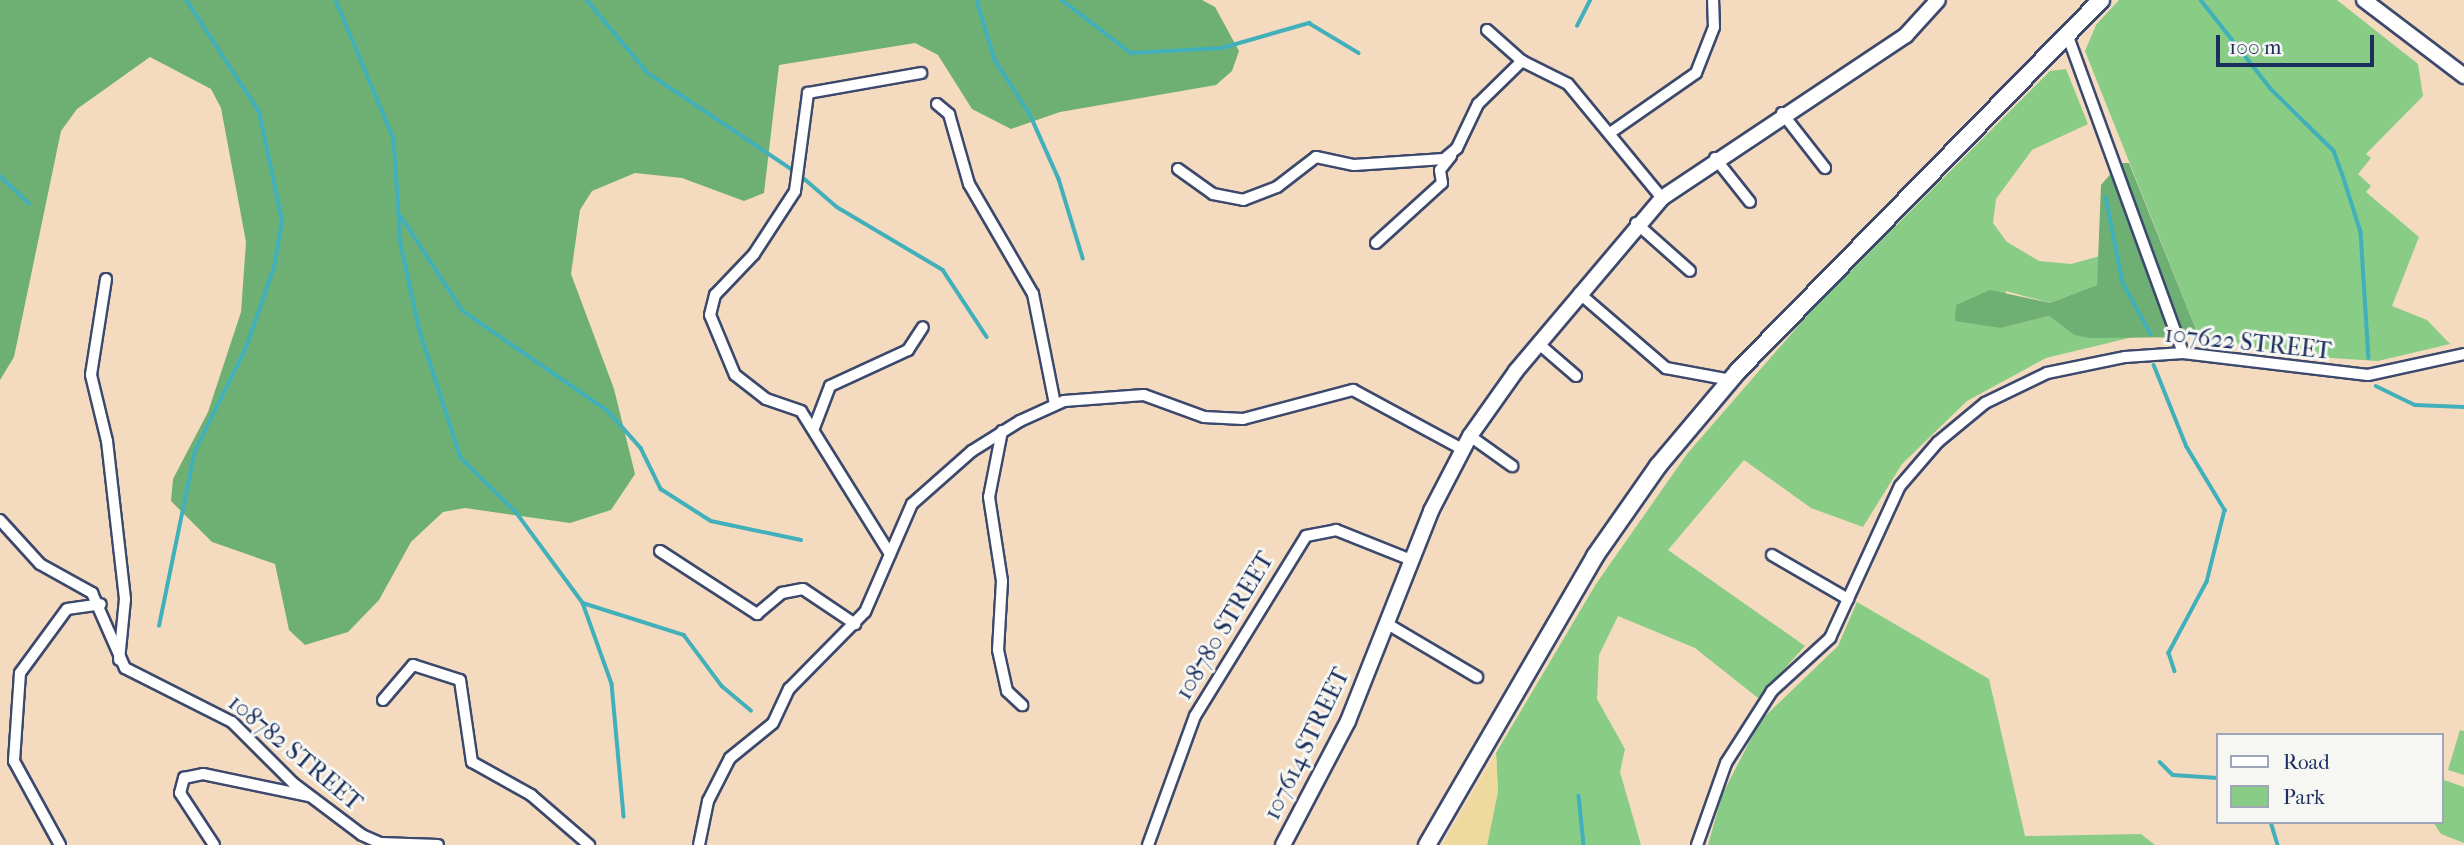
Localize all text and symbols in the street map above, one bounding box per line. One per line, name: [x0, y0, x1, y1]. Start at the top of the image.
scale bar: [2219, 21, 2376, 65]
text: 100 m: [2229, 35, 2282, 59]
street label: 107622 STREET: [2163, 320, 2333, 366]
street label: 108780 STREET: [1170, 547, 1280, 705]
street label: 107614 STREET: [1258, 663, 1356, 825]
street label: 108782 STREET: [222, 689, 368, 817]
legend: [2216, 733, 2443, 824]
text: Road: [2283, 750, 2330, 774]
text: Park: [2283, 785, 2325, 809]

